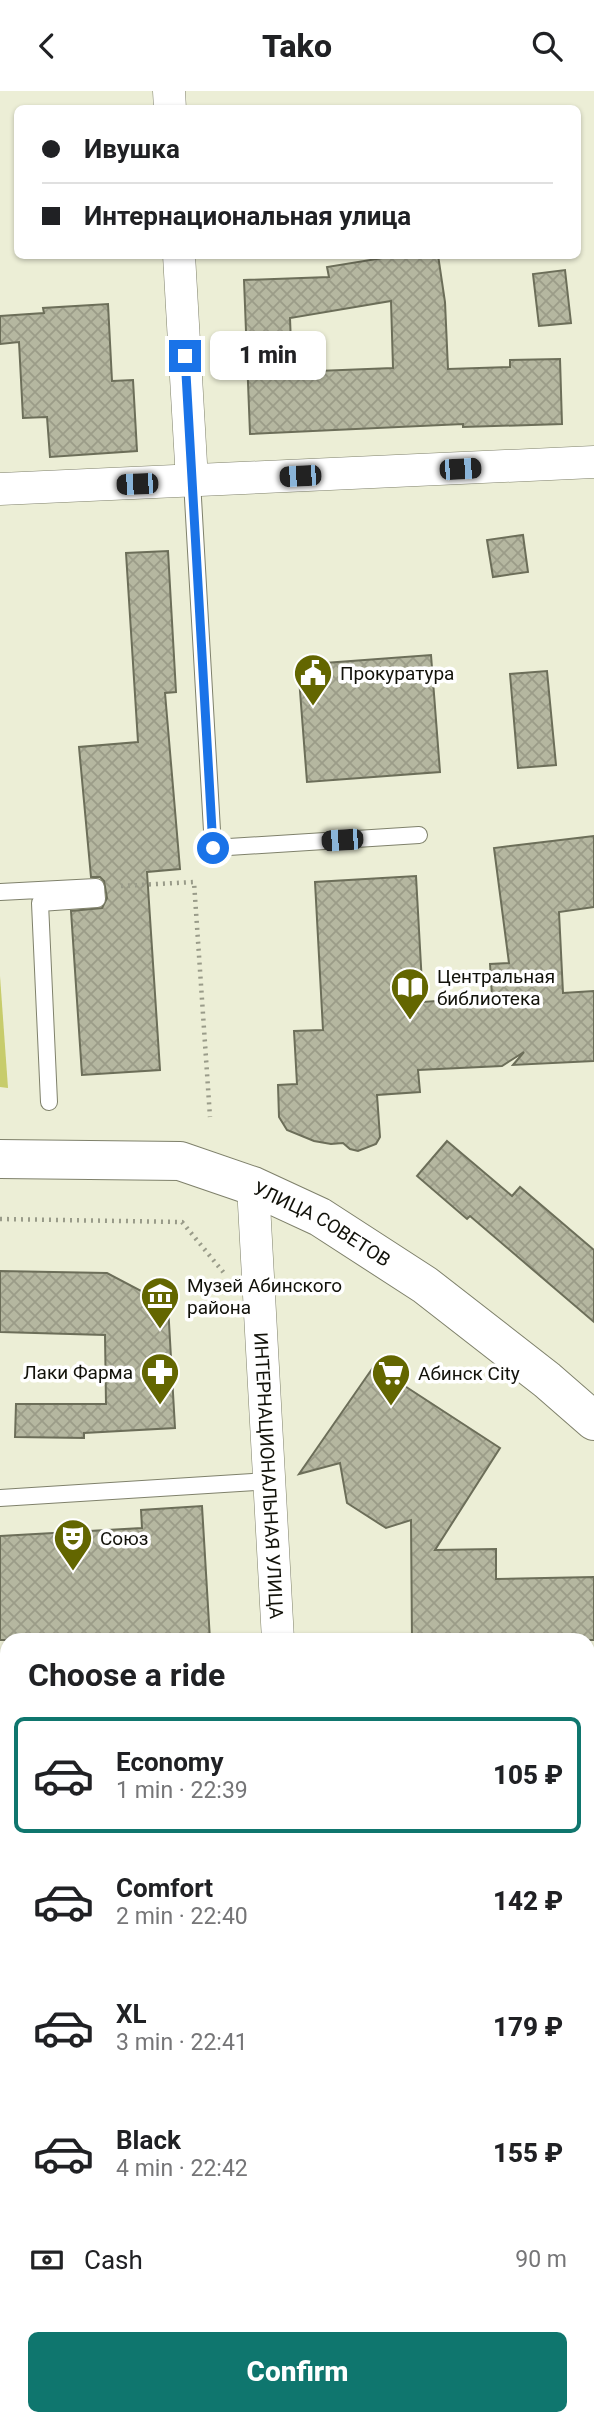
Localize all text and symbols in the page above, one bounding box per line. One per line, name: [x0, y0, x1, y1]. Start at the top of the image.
icon: back: [28, 27, 66, 65]
text: Tako: [262, 27, 332, 65]
icon: search: [528, 27, 566, 65]
text: Ивушка: [84, 134, 180, 164]
text: Интернациональная улица: [84, 201, 411, 231]
callout: 1 min: [210, 331, 325, 381]
route end: [169, 340, 201, 372]
text: 1 min: [239, 342, 297, 369]
car: [439, 457, 482, 481]
car: [279, 464, 322, 488]
car: [116, 473, 159, 495]
public building icon: Прокуратура: [292, 652, 334, 707]
place label: Прокуратура: [340, 662, 454, 685]
car: [321, 828, 364, 852]
route start: [197, 832, 229, 864]
place label: Центральная библиотека: [437, 965, 555, 1010]
library icon: Центральная библиотека: [389, 966, 431, 1021]
street label: УЛИЦА СОВЕТОВ: [250, 1177, 395, 1272]
place label: Музей Абинского района: [187, 1274, 342, 1319]
museum icon: Музей Абинского района: [139, 1275, 181, 1330]
street label: ИНТЕРНАЦИОНАЛЬНАЯ УЛИЦА: [249, 1332, 288, 1620]
pharmacy icon: Лаки Фарма: [139, 1351, 181, 1406]
supermarket icon: Абинск City: [370, 1352, 412, 1407]
place label: Лаки Фарма: [23, 1361, 133, 1384]
place label: Абинск City: [418, 1362, 520, 1385]
theatre icon: Союз: [52, 1517, 94, 1572]
place label: Союз: [100, 1527, 148, 1550]
text: Choose a ride: [28, 1656, 225, 1694]
icon: car: [32, 1744, 95, 1807]
text: Economy: [116, 1747, 223, 1777]
text: 105 ₽: [493, 1760, 563, 1790]
text: 1 min · 22:39: [116, 1777, 248, 1804]
icon: car: [32, 1870, 95, 1933]
text: Comfort: [116, 1873, 213, 1903]
text: 142 ₽: [493, 1886, 563, 1916]
text: 2 min · 22:40: [116, 1903, 248, 1930]
icon: car: [32, 1996, 95, 2059]
text: XL: [116, 1999, 147, 2029]
text: 179 ₽: [493, 2012, 563, 2042]
text: 3 min · 22:41: [116, 2029, 248, 2056]
icon: car: [32, 2122, 95, 2185]
text: Black: [116, 2125, 181, 2155]
text: 155 ₽: [493, 2138, 563, 2168]
text: 4 min · 22:42: [116, 2155, 248, 2182]
icon: cash: [28, 2241, 66, 2279]
text: Cash: [84, 2245, 143, 2275]
text: 90 m: [515, 2246, 567, 2273]
button: Confirm: [28, 2332, 567, 2412]

